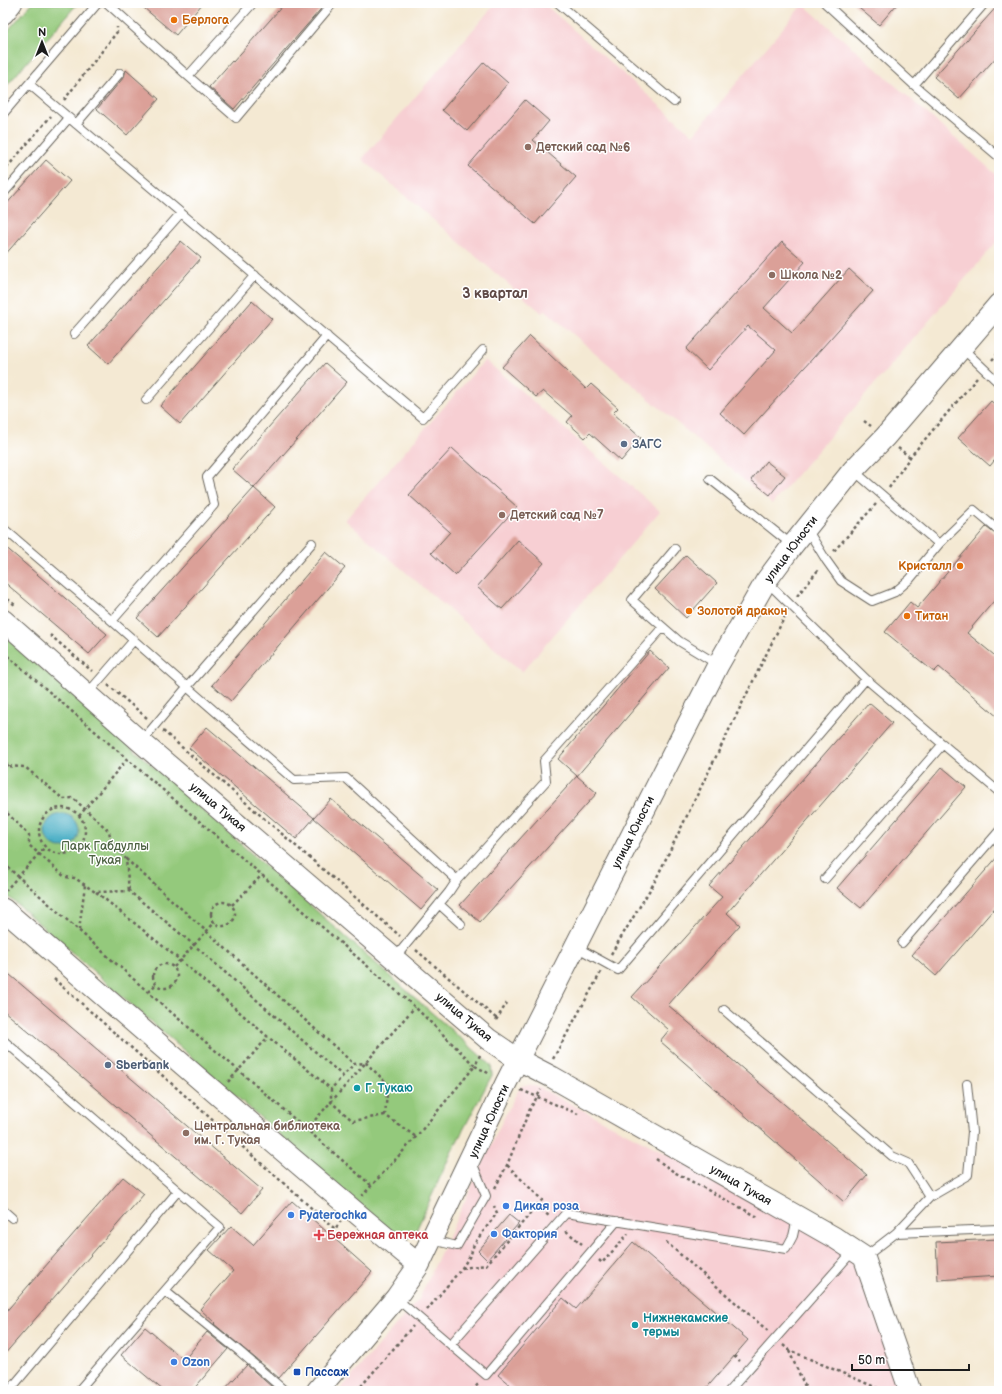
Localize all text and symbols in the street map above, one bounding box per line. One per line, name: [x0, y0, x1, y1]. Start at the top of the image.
place label: Берлога: [182, 13, 230, 28]
marker: Берлога: [169, 15, 179, 25]
north arrow: [22, 22, 62, 62]
text: N: [38, 26, 46, 39]
place label: Детский сад №6: [536, 140, 630, 155]
marker: Детский сад №6: [523, 142, 533, 152]
place label: Школа №2: [780, 268, 843, 283]
marker: Школа №2: [767, 270, 777, 280]
district label: 3 квартал: [462, 285, 528, 302]
place label: ЗАГС: [632, 437, 662, 452]
marker: ЗАГС: [619, 439, 629, 449]
place label: Детский сад №7: [510, 508, 604, 523]
marker: Детский сад №7: [497, 510, 507, 520]
street label: улица Юности: [762, 513, 821, 586]
place label: Кристалл: [898, 559, 952, 574]
marker: Кристалл: [955, 561, 965, 571]
place label: Золотой дракон: [697, 604, 787, 619]
marker: Золотой дракон: [684, 606, 694, 616]
place label: Титан: [915, 609, 948, 624]
marker: Титан: [902, 611, 912, 621]
street label: улица Тукая: [186, 779, 249, 835]
street label: улица Юности: [609, 793, 658, 871]
park label: Парк Габдуллы Тукая: [61, 839, 149, 868]
street label: улица Тукая: [432, 989, 495, 1045]
place label: Sberbank: [116, 1058, 170, 1073]
marker: Sberbank: [103, 1060, 113, 1070]
place label: Г. Тукаю: [365, 1081, 413, 1096]
street label: улица Юности: [466, 1082, 513, 1160]
marker: Г. Тукаю: [352, 1083, 362, 1093]
place label: Центральная библиотека им. Г. Тукая: [194, 1119, 341, 1148]
marker: Центральная библиотека им. Г. Тукая: [181, 1128, 191, 1138]
street label: улица Тукая: [707, 1162, 775, 1209]
place label: Дикая роза: [514, 1199, 580, 1214]
marker: Дикая роза: [501, 1201, 511, 1211]
place label: Pyaterochka: [299, 1208, 367, 1223]
marker: Pyaterochka: [286, 1210, 296, 1220]
place label: Фактория: [502, 1227, 558, 1242]
place label: Бережная аптека: [327, 1228, 429, 1243]
marker: Фактория: [489, 1229, 499, 1239]
marker: Бережная аптека: [314, 1230, 324, 1240]
place label: Нижнекамские термы: [643, 1311, 729, 1340]
marker: Нижнекамские термы: [630, 1320, 640, 1330]
scale bar: [852, 1346, 969, 1372]
text: 50 m: [858, 1353, 885, 1368]
place label: Ozon: [182, 1355, 210, 1370]
marker: Ozon: [169, 1357, 179, 1367]
place label: Пассаж: [305, 1365, 349, 1380]
marker: Пассаж: [292, 1367, 302, 1377]

